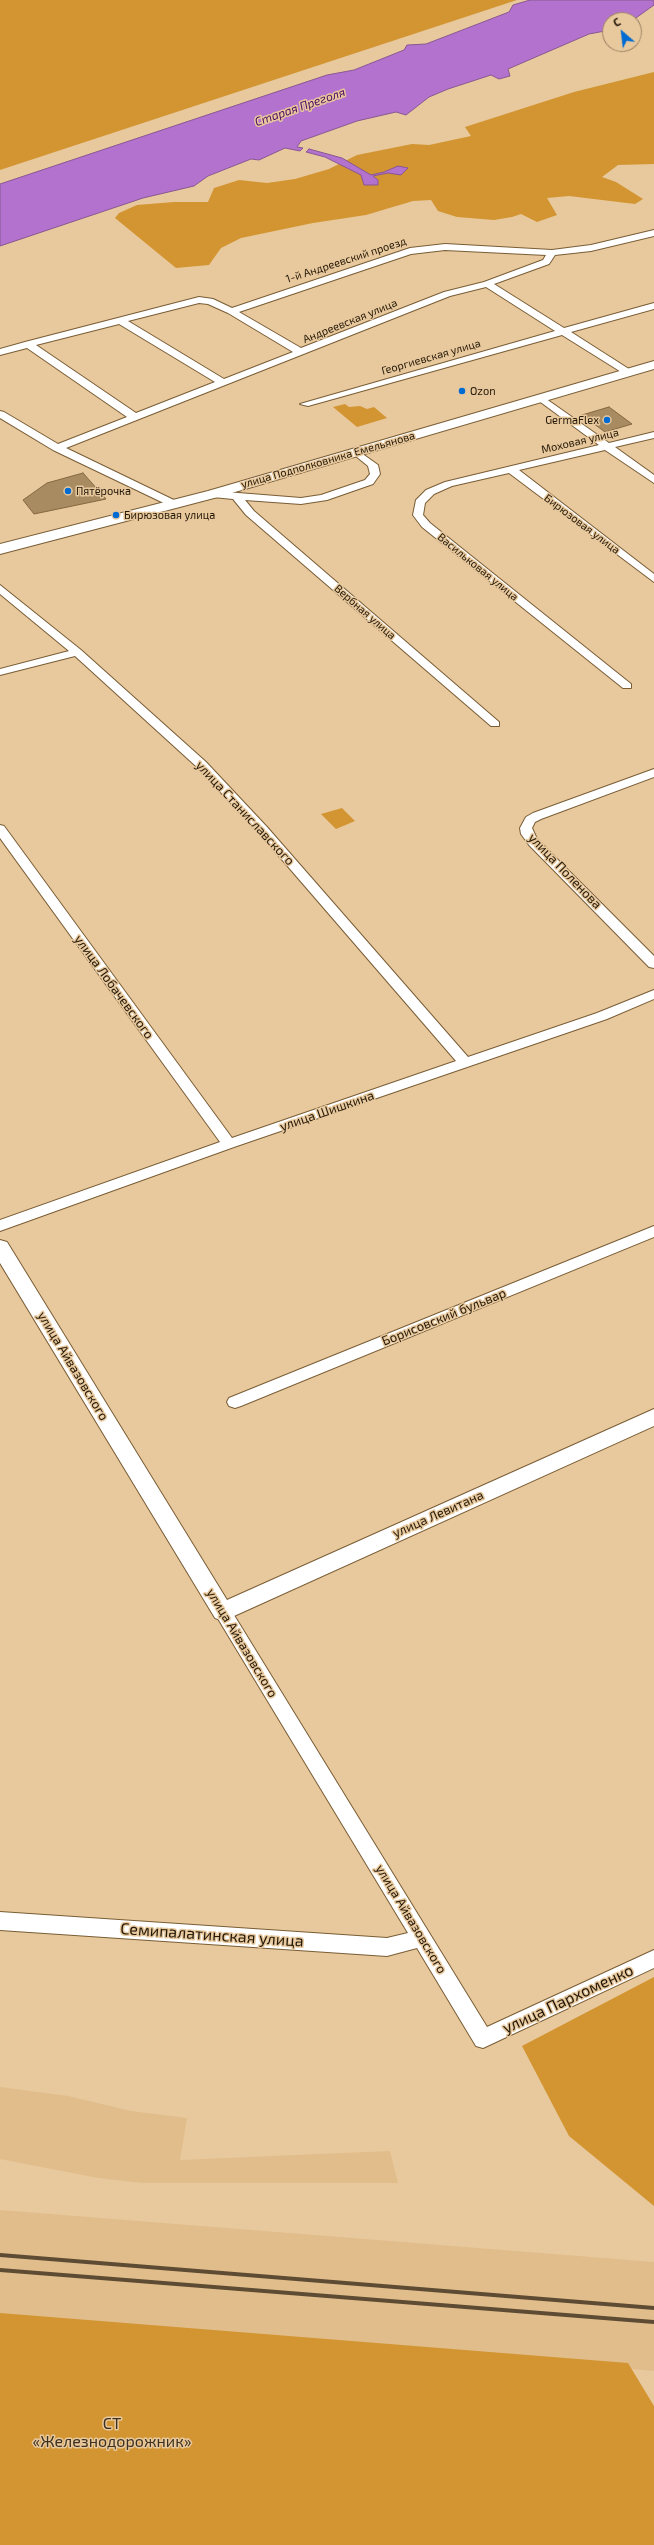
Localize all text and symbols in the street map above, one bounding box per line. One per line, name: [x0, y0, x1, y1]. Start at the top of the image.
north arrow: [602, 12, 642, 52]
text: С: [611, 15, 623, 29]
water label: Старая Преголя: [253, 85, 347, 129]
street label: 1-й Андреевский проезд: [284, 234, 408, 286]
street label: Андреевская улица: [301, 296, 399, 346]
street label: Георгиевская улица: [380, 337, 482, 377]
place label: Ozon: [470, 384, 496, 398]
marker: Ozon: [457, 386, 467, 396]
place label: GermaFlex: [545, 413, 599, 427]
marker: GermaFlex: [602, 415, 612, 425]
street label: Моховая улица: [540, 426, 620, 456]
street label: улица Подполковника Емельянова: [240, 429, 416, 491]
place label: Пятёрочка: [76, 484, 131, 498]
marker: Пятёрочка: [63, 486, 73, 496]
street label: Бирюзовая улица: [542, 491, 622, 557]
place label: Бирюзовая улица: [124, 508, 215, 522]
marker: Бирюзовая улица: [111, 510, 121, 520]
street label: Васильковая улица: [435, 530, 521, 604]
street label: Вербная улица: [332, 582, 398, 642]
street label: улица Станиславского: [192, 757, 298, 869]
street label: улица Поленова: [525, 830, 605, 912]
street label: улица Лобачевского: [71, 932, 157, 1042]
street label: улица Шишкина: [278, 1088, 376, 1134]
street label: Борисовский бульвар: [380, 1285, 508, 1349]
street label: улица Айвазовского: [34, 1309, 112, 1423]
street label: улица Левитана: [390, 1487, 486, 1541]
street label: улица Айвазовского: [203, 1586, 281, 1700]
street label: улица Айвазовского: [372, 1862, 450, 1976]
street label: Семипалатинская улица: [120, 1919, 304, 1951]
street label: улица Пархоменко: [500, 1960, 636, 2038]
park label: СТ «Железнодорожник»: [32, 2414, 192, 2452]

